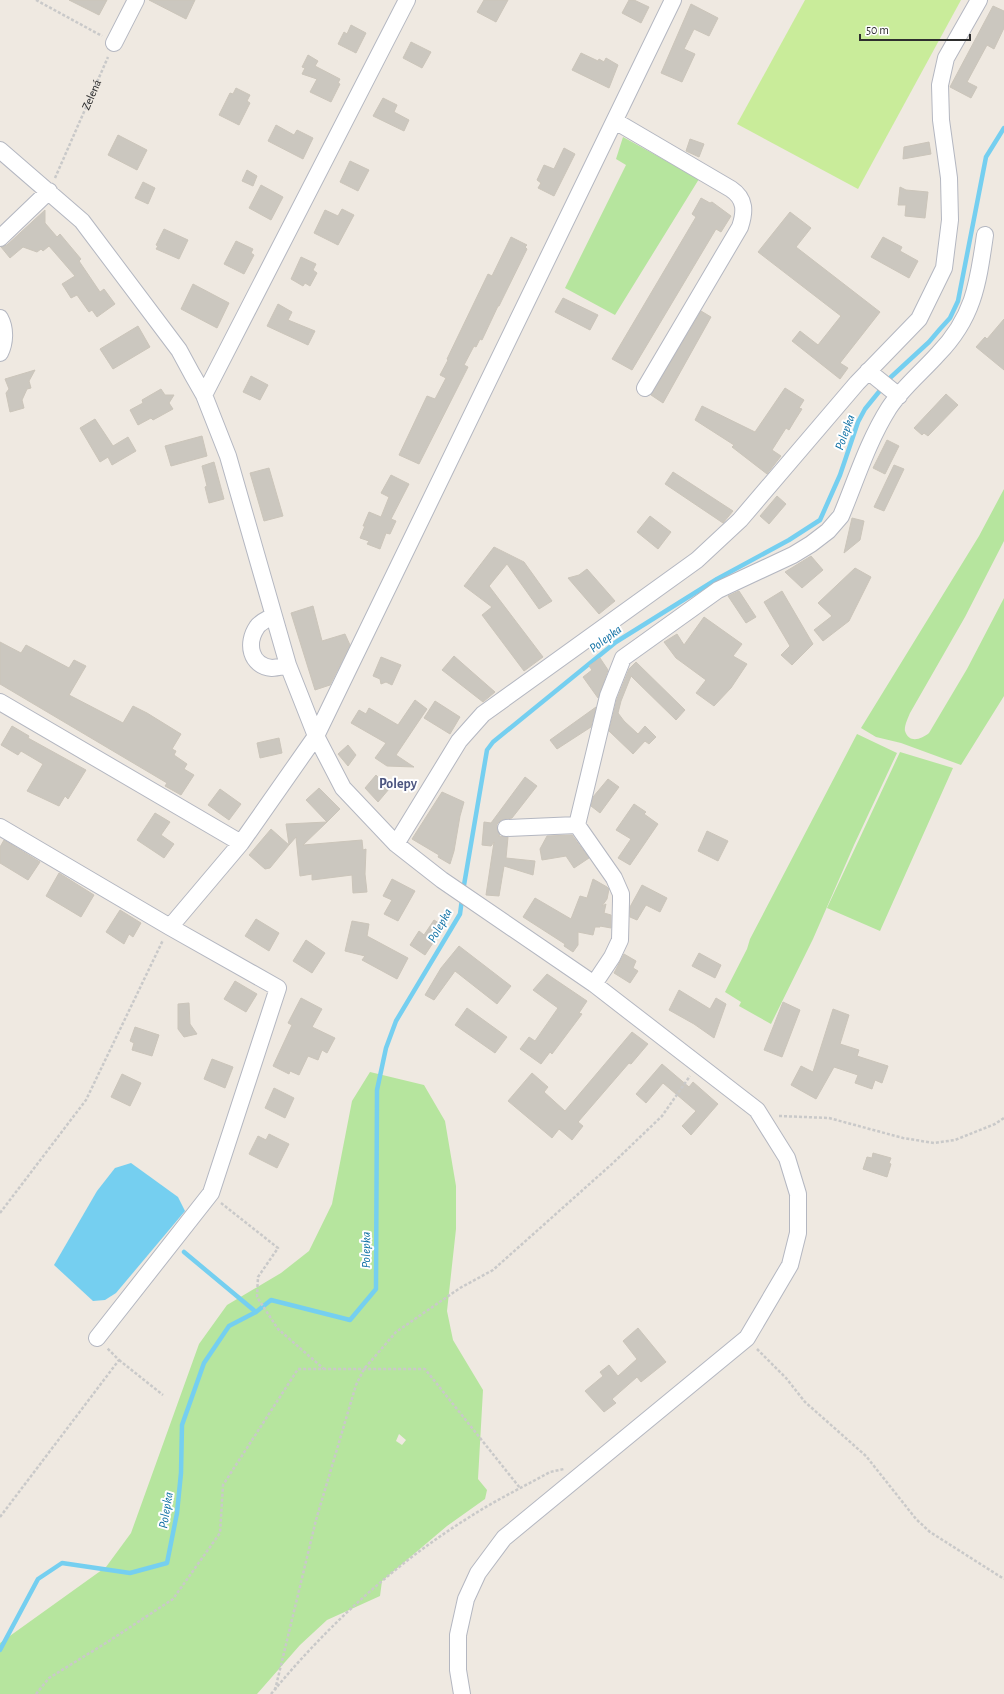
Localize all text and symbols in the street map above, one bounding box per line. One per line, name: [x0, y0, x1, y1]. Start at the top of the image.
scale bar: [860, 16, 970, 42]
text: 50 m: [866, 24, 889, 36]
street label: Zelená: [80, 77, 104, 112]
water label: Polepka: [833, 413, 858, 452]
water label: Polepka: [587, 623, 625, 655]
district label: Polepy: [379, 777, 418, 791]
water label: Polepka: [426, 906, 455, 945]
water label: Polepka: [360, 1231, 373, 1268]
water label: Polepka: [157, 1491, 176, 1529]

